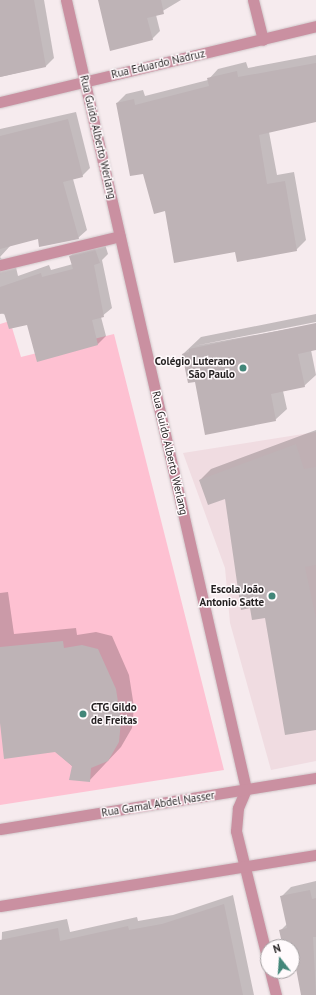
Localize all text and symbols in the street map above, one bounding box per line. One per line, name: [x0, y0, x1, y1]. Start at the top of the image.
street label: Rua Eduardo Nadruz: [110, 47, 206, 81]
street label: Rua Guido Alberto Werlang: [77, 73, 119, 201]
place label: Colégio Luterano São Paulo: [155, 355, 235, 381]
marker: Colégio Luterano São Paulo: [238, 363, 248, 373]
street label: Rua Guido Alberto Werlang: [149, 389, 191, 517]
place label: Escola João Antonio Satte: [200, 583, 264, 609]
marker: Escola João Antonio Satte: [267, 591, 277, 601]
place label: CTG Gildo de Freitas: [91, 701, 137, 727]
marker: CTG Gildo de Freitas: [78, 709, 88, 719]
street label: Rua Gamal Abdel Nasser: [100, 788, 216, 820]
north arrow: [260, 939, 300, 979]
text: N: [271, 941, 282, 956]

